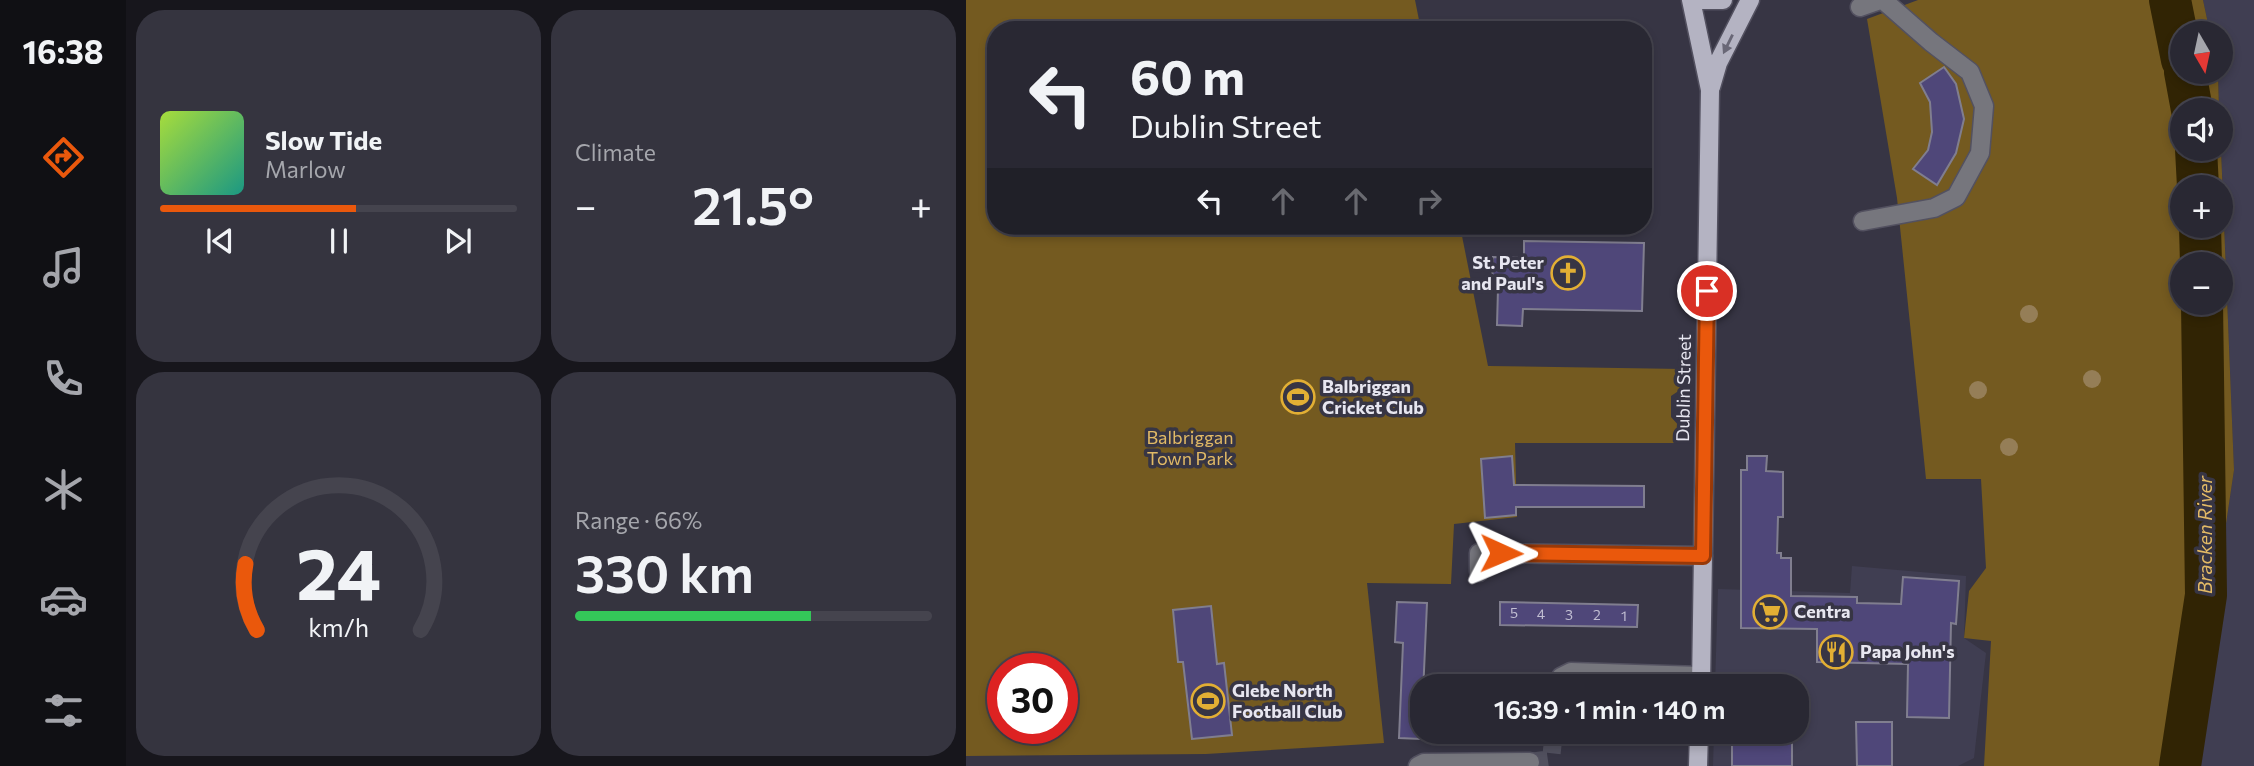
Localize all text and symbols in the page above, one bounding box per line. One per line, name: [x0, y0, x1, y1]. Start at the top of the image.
north arrow: [2170, 21, 2233, 84]
map controls: [2170, 21, 2233, 315]
text: 16:38: [22, 31, 104, 71]
one-way arrow: [1722, 34, 1733, 54]
text: 60 m: [1130, 45, 1245, 105]
icon: left: [1015, 49, 1106, 140]
button: sound: [2170, 98, 2233, 161]
text: Dublin Street: [1130, 105, 1322, 145]
text: Slow Tide: [265, 124, 382, 155]
icon: directions: [39, 133, 88, 182]
text: Climate: [575, 138, 656, 166]
text: Marlow: [265, 155, 346, 183]
text: 21.5°: [692, 172, 814, 236]
button: +: [2170, 175, 2233, 238]
text: −: [575, 181, 597, 228]
text: +: [910, 181, 932, 228]
icon: left: [1191, 182, 1229, 220]
icon: ahead: [1264, 182, 1302, 220]
icon: ahead: [1337, 182, 1375, 220]
icon: right: [1410, 182, 1448, 220]
icon: previous: [201, 222, 239, 260]
icon: pause: [320, 222, 358, 260]
icon: next: [439, 222, 477, 260]
icon: music: [39, 243, 88, 292]
place label: St. Peter and Paul's: [1461, 251, 1545, 294]
button: −: [2170, 252, 2233, 315]
church icon: St. Peter and Paul's: [1549, 254, 1587, 292]
pin: [1677, 261, 1737, 321]
icon: arrive: [1688, 272, 1726, 310]
street label: Dublin Street: [1671, 334, 1695, 442]
icon: phone: [39, 354, 88, 403]
place label: Balbriggan Cricket Club: [1322, 375, 1424, 418]
sports icon: Balbriggan Cricket Club: [1279, 378, 1317, 416]
park label: Balbriggan Town Park: [1146, 426, 1234, 469]
icon: climate: [39, 465, 88, 514]
water label: Bracken River: [2193, 474, 2216, 594]
text: Range · 66%: [575, 506, 702, 534]
position arrow: [1464, 516, 1538, 590]
text: 24: [296, 526, 381, 615]
text: 330 km: [575, 540, 754, 604]
icon: car: [39, 575, 88, 624]
supermarket icon: Centra: [1751, 593, 1789, 631]
place label: Centra: [1794, 600, 1851, 622]
house number: 5: [1510, 604, 1518, 621]
house number: 4: [1537, 605, 1546, 622]
house number: 3: [1565, 606, 1573, 623]
house number: 2: [1593, 606, 1601, 623]
house number: 1: [1621, 607, 1627, 624]
text: km/h: [308, 612, 369, 642]
restaurant icon: Papa John's: [1817, 633, 1855, 671]
place label: Papa John's: [1860, 640, 1955, 662]
speed limit sign: 30: [987, 653, 1078, 744]
place label: Glebe North Football Club: [1232, 679, 1343, 722]
sports icon: Glebe North Football Club: [1189, 682, 1227, 720]
icon: filters: [39, 686, 88, 735]
text: 16:39 · 1 min · 140 m: [1494, 693, 1725, 724]

